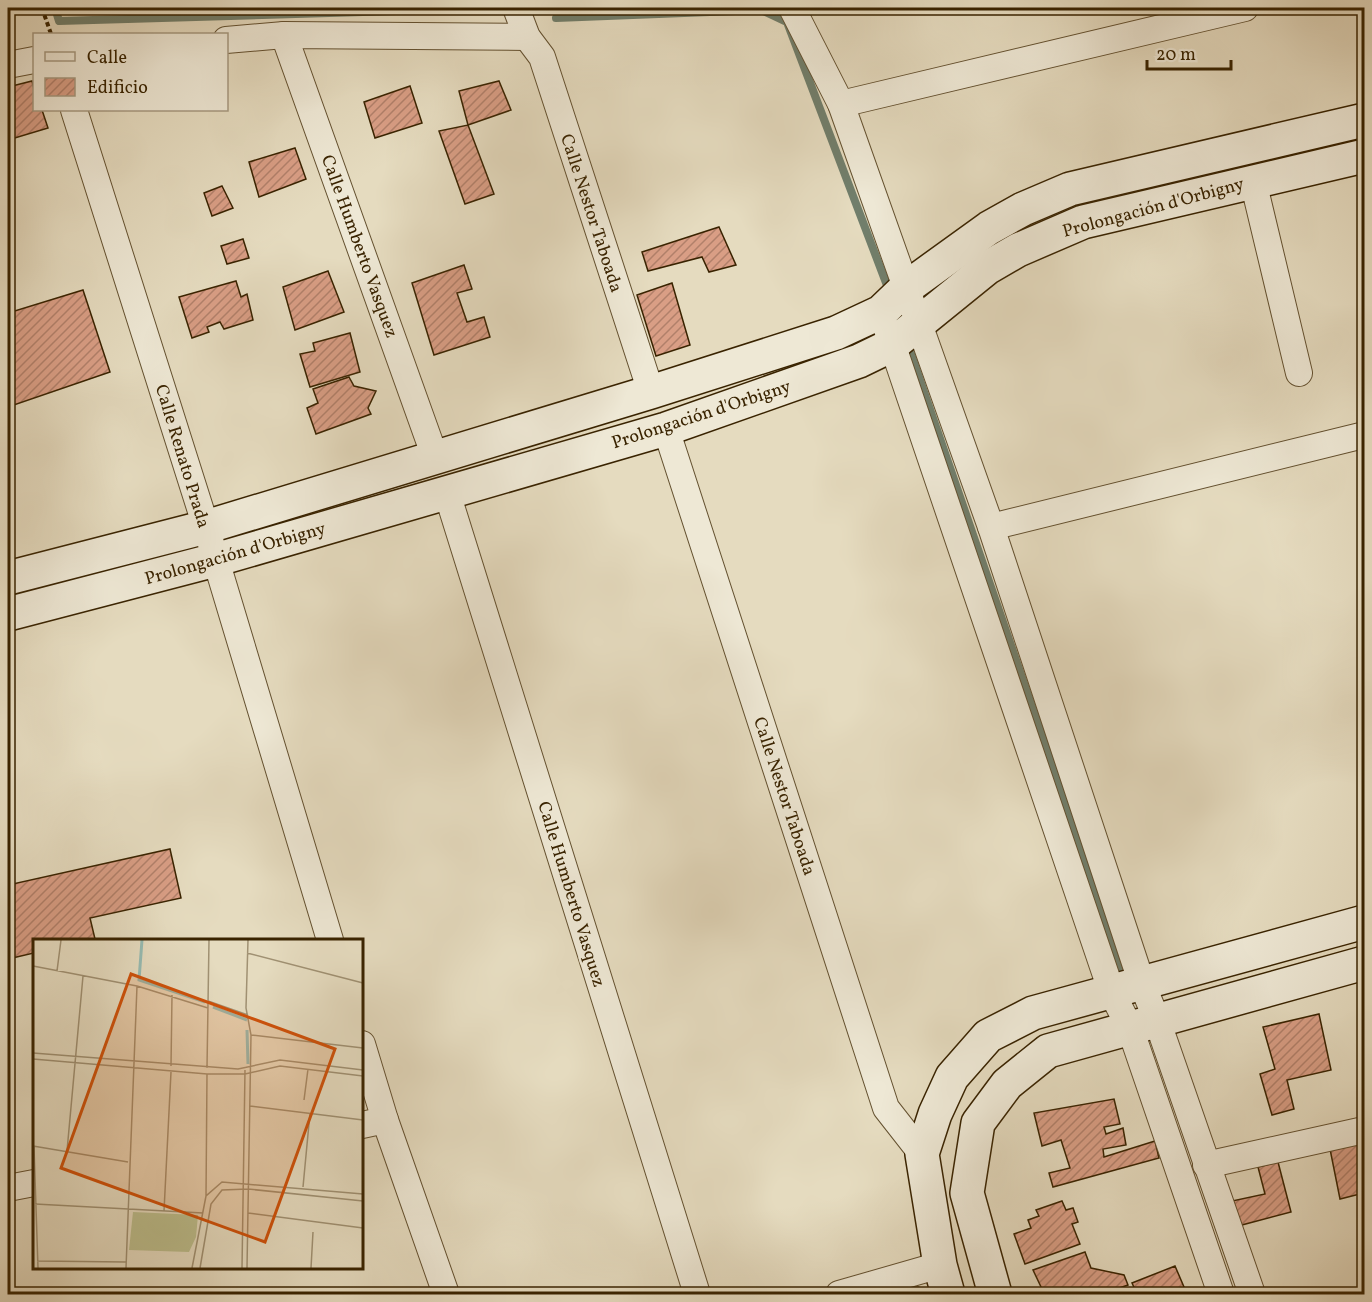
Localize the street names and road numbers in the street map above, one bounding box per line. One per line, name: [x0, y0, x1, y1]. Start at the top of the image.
street label: Calle Nestor Taboada: [553, 131, 628, 296]
street label: Calle Humberto Vasquez: [314, 152, 403, 341]
street label: Prolongación d'Orbigny: [1060, 172, 1247, 245]
street label: Prolongación d'Orbigny: [609, 375, 795, 456]
street label: Calle Renato Prada: [148, 382, 215, 531]
street label: Prolongación d'Orbigny: [142, 517, 329, 592]
street label: Calle Nestor Taboada: [746, 714, 821, 879]
street label: Calle Humberto Vasquez: [530, 799, 611, 990]

